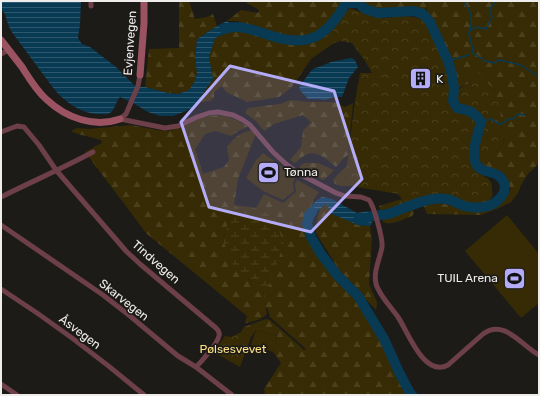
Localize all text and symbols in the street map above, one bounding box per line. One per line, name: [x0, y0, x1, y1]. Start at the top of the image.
street label: Evjenvegen: [121, 10, 139, 76]
building icon: K: [408, 66, 434, 92]
place label: K: [436, 72, 444, 86]
sports icon: Tønna: [256, 159, 282, 185]
place label: Tønna: [284, 165, 318, 179]
street label: Tindvegen: [129, 238, 183, 286]
sports icon: TUIL Arena: [501, 265, 527, 291]
place label: TUIL Arena: [437, 271, 498, 285]
street label: Skarvegen: [96, 276, 152, 324]
street label: Åsvegen: [57, 312, 103, 352]
park label: Pølsesvevet: [200, 342, 267, 356]

